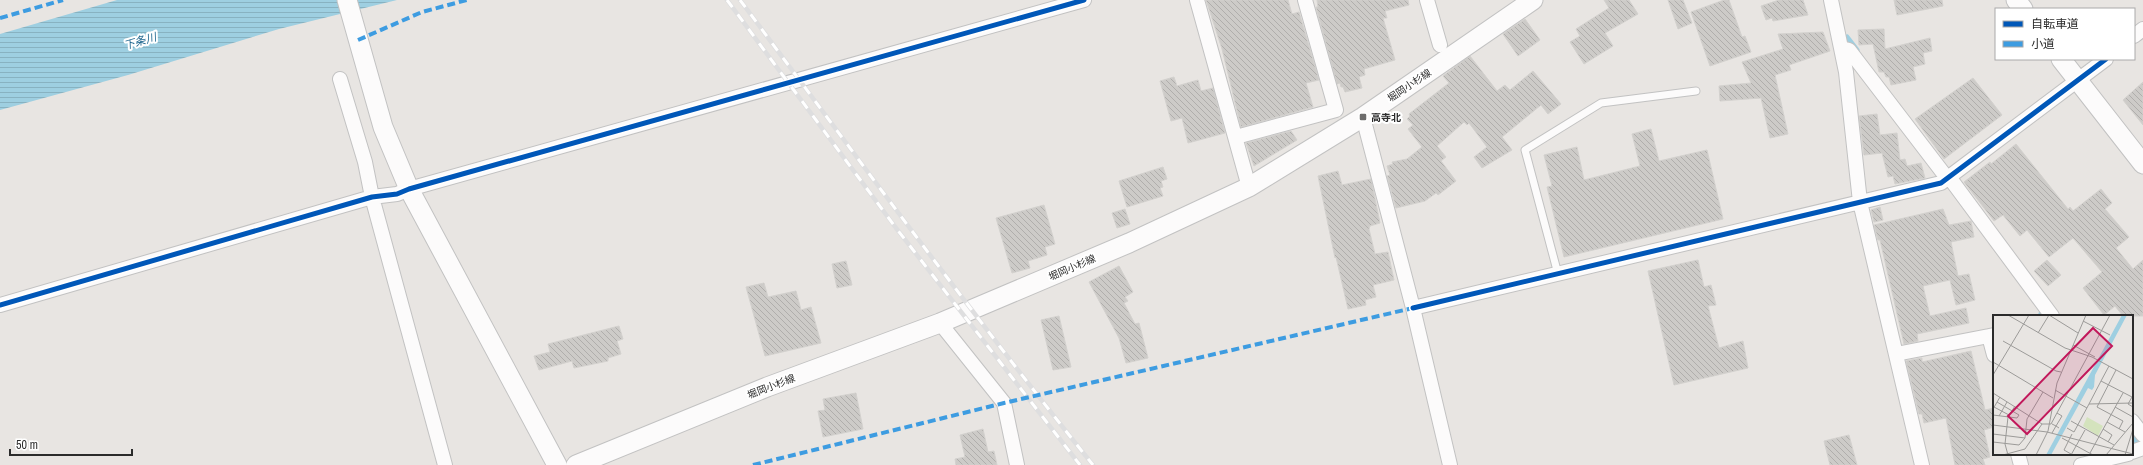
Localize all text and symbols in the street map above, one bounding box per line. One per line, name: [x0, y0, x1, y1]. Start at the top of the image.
legend: [1995, 8, 2135, 60]
text: 自転車道: [2031, 16, 2079, 32]
water label: 下条川: [122, 29, 159, 52]
text: 小道: [2031, 36, 2055, 52]
street label: 堀岡小杉線: [1385, 66, 1434, 105]
place label: 高寺北: [1371, 111, 1401, 124]
marker: 高寺北: [1358, 112, 1368, 122]
street label: 堀岡小杉線: [1047, 252, 1098, 283]
inset map: [1993, 315, 2133, 455]
street label: 堀岡小杉線: [746, 371, 797, 401]
scale bar: [10, 431, 132, 457]
text: 50 m: [16, 437, 38, 453]

